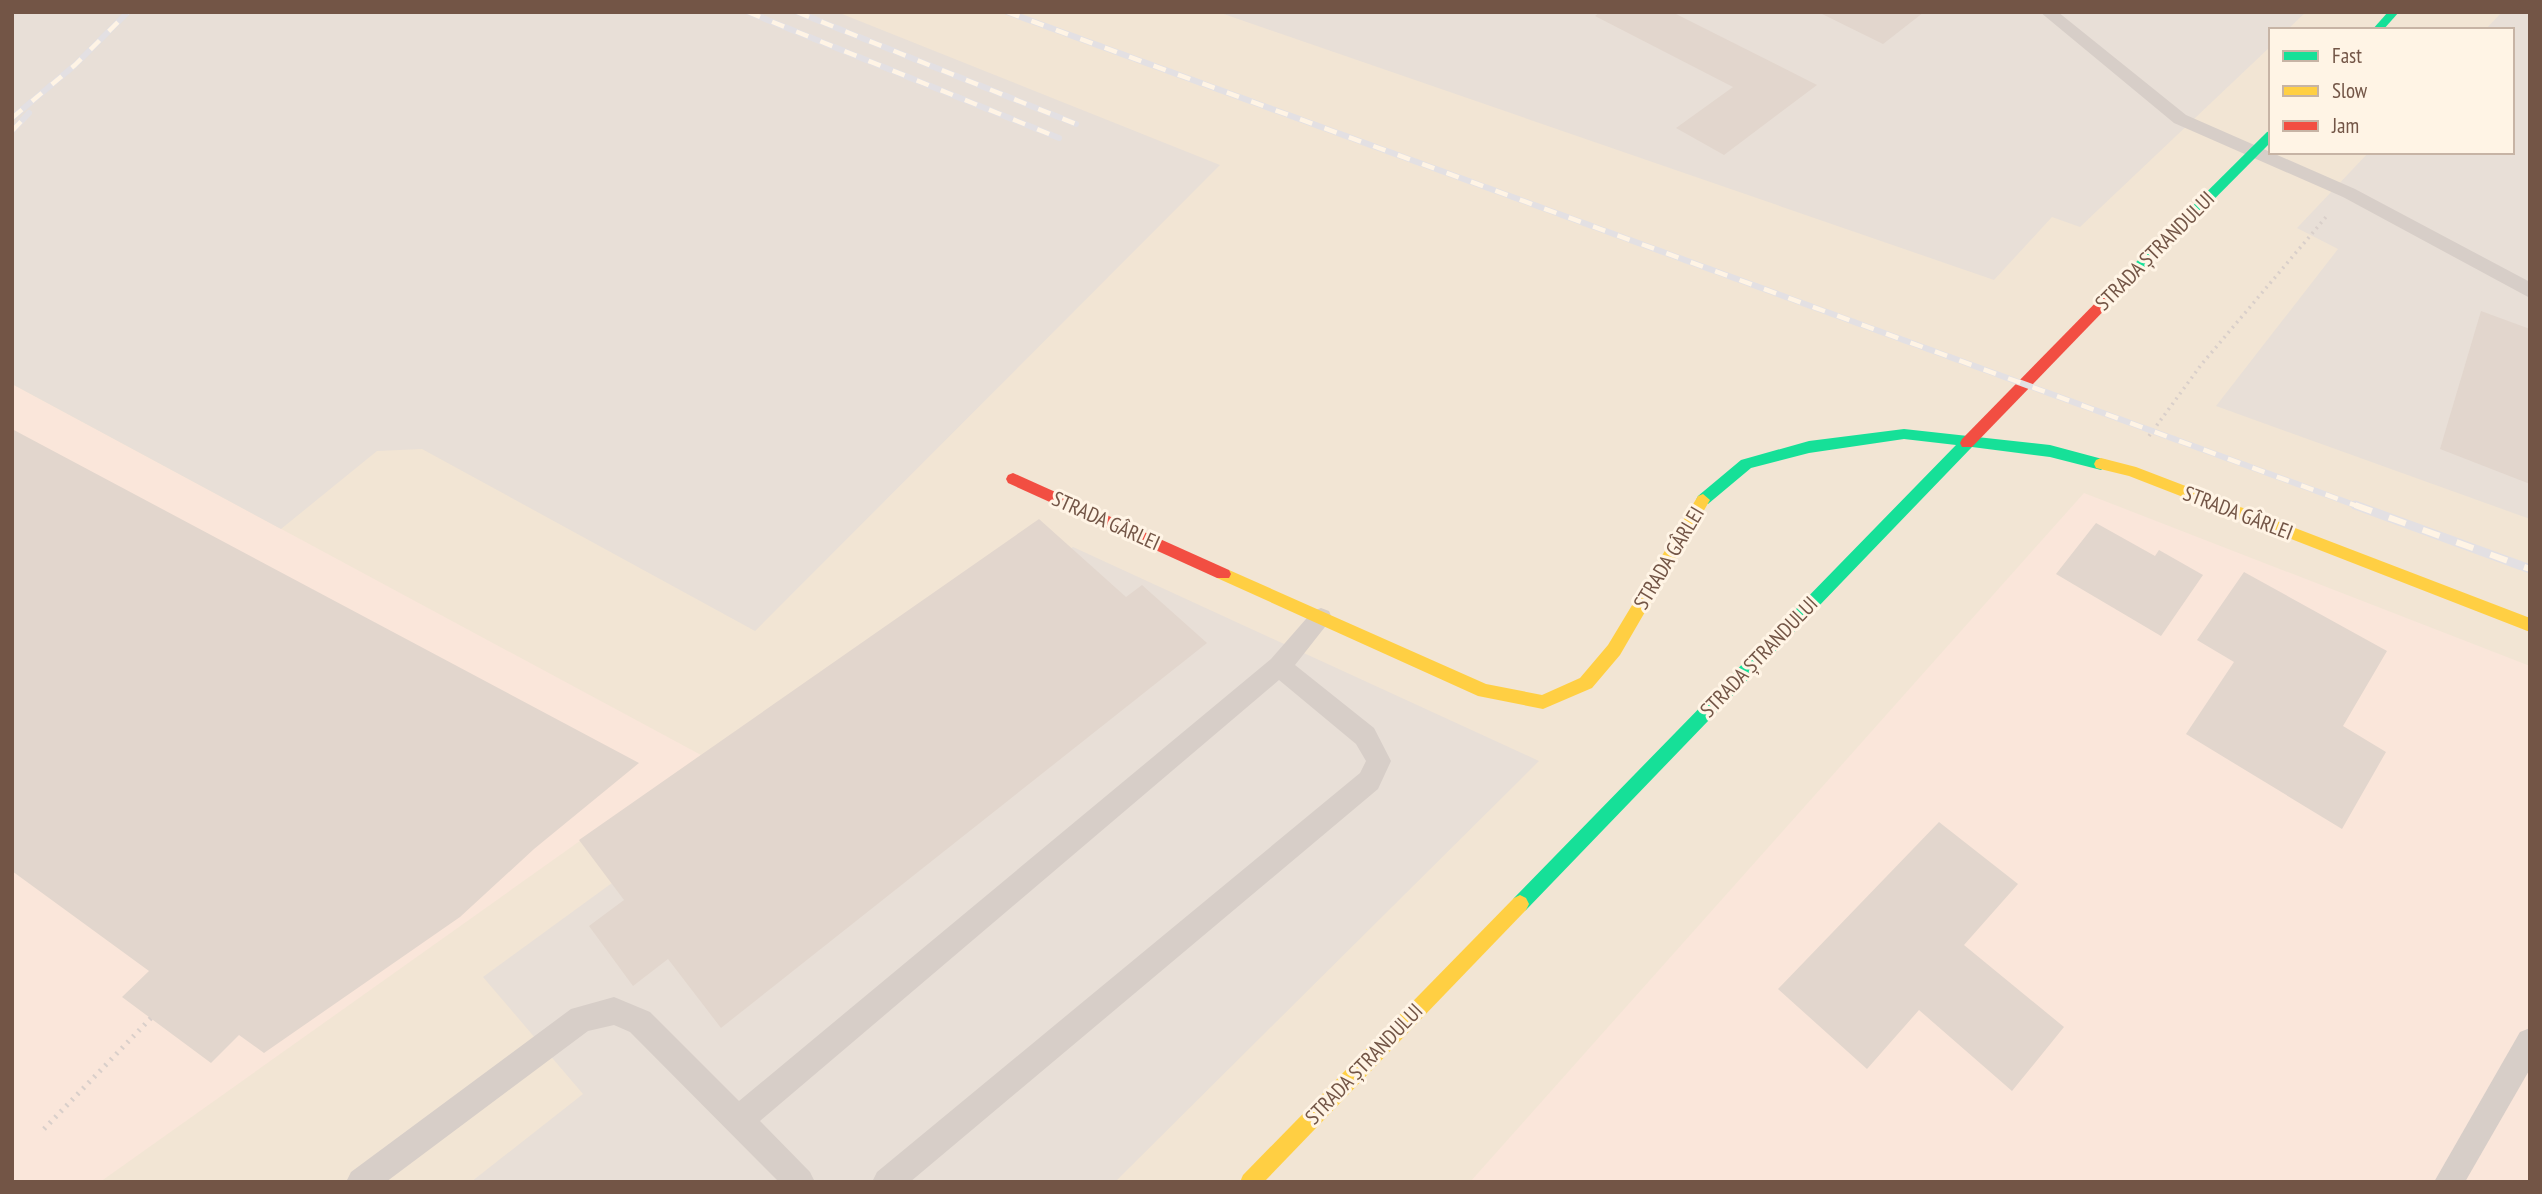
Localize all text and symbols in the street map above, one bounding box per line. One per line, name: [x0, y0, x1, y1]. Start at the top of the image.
legend: [2269, 28, 2514, 154]
text: Fast: [2332, 42, 2362, 69]
text: Slow: [2332, 77, 2368, 104]
text: Jam: [2331, 112, 2359, 139]
street label: STRADA ȘTRANDULUI: [2089, 185, 2220, 316]
street label: STRADA GÂRLEI: [2180, 479, 2297, 546]
street label: STRADA GÂRLEI: [1048, 485, 1164, 556]
street label: STRADA GÂRLEI: [1627, 501, 1710, 614]
street label: STRADA ȘTRANDULUI: [1694, 590, 1823, 723]
street label: STRADA ȘTRANDULUI: [1299, 997, 1428, 1130]

